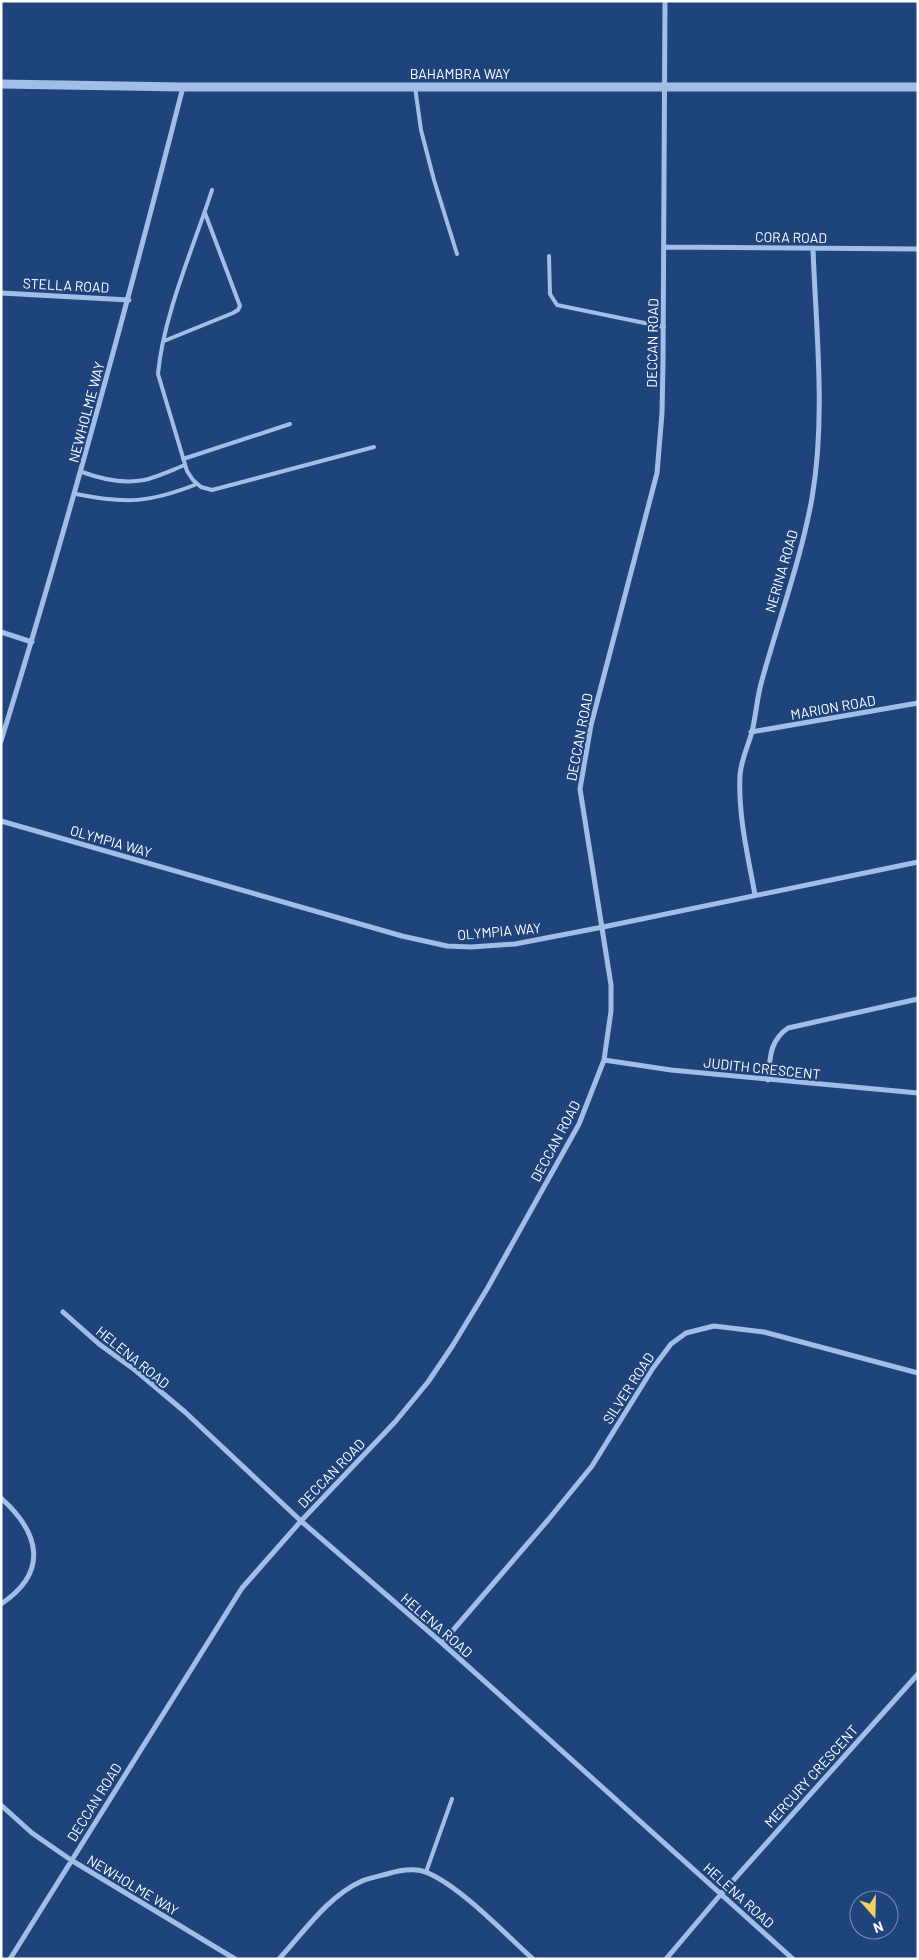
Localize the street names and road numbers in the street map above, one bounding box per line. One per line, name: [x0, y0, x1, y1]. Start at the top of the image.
street label: BAHAMBRA WAY: [410, 65, 510, 82]
street label: CORA ROAD: [755, 228, 827, 246]
street label: STELLA ROAD: [22, 274, 110, 296]
street label: DECCAN ROAD: [643, 298, 661, 388]
street label: NEWHOLME WAY: [64, 360, 108, 464]
street label: NERINA ROAD: [761, 528, 801, 614]
street label: MARION ROAD: [789, 691, 877, 723]
street label: DECCAN ROAD: [562, 692, 596, 782]
street label: OLYMPIA WAY: [68, 821, 154, 861]
street label: OLYMPIA WAY: [456, 919, 542, 943]
street label: JUDITH CRESCENT: [703, 1053, 821, 1083]
street label: DECCAN ROAD: [527, 1098, 583, 1184]
street label: HELENA ROAD: [93, 1322, 173, 1392]
street label: SILVER ROAD: [599, 1349, 657, 1427]
street label: DECCAN ROAD: [294, 1435, 368, 1511]
street label: HELENA ROAD: [398, 1589, 476, 1661]
street label: MERCURY CRESCENT: [761, 1721, 861, 1831]
street label: DECCAN ROAD: [63, 1760, 125, 1844]
street label: NEWHOLME WAY: [84, 1851, 182, 1919]
street label: HELENA ROAD: [700, 1859, 778, 1931]

